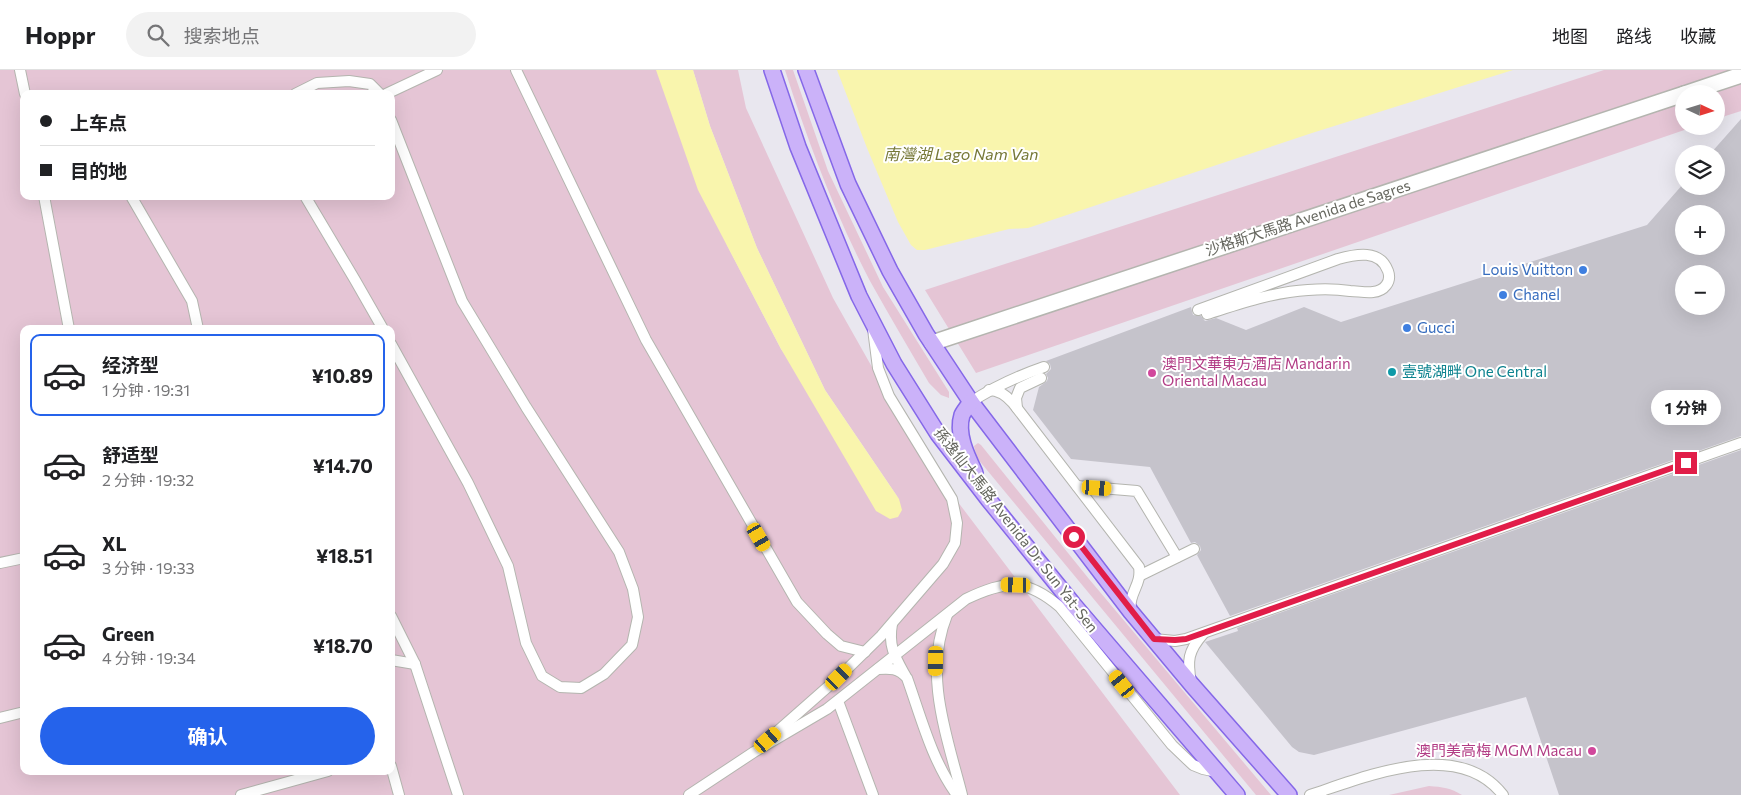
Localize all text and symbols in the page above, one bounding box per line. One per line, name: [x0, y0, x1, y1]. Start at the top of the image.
search box: [126, 12, 476, 57]
text: Hoppr: [25, 20, 96, 49]
icon: search: [144, 21, 172, 49]
text: 搜索地点: [184, 24, 260, 47]
text: 地图: [1552, 25, 1588, 47]
text: 路线: [1616, 25, 1652, 47]
text: 收藏: [1680, 25, 1716, 47]
north arrow: [1675, 85, 1725, 135]
map controls: [1675, 85, 1725, 315]
text: 上车点: [70, 111, 127, 134]
water label: 南灣湖 Lago Nam Van: [884, 144, 1038, 163]
button: layers: [1675, 145, 1725, 195]
text: 目的地: [70, 159, 127, 182]
street label: 沙格斯大馬路 Avenida de Sagres: [1203, 175, 1413, 259]
button: +: [1675, 205, 1725, 255]
place label: Louis Vuitton: [1482, 260, 1573, 278]
marker: Louis Vuitton: [1577, 264, 1589, 276]
button: −: [1675, 265, 1725, 315]
place label: Chanel: [1513, 285, 1560, 303]
marker: Chanel: [1497, 289, 1509, 301]
place label: Gucci: [1417, 318, 1455, 336]
marker: Gucci: [1401, 322, 1413, 334]
icon: car: [42, 353, 87, 398]
text: 经济型: [102, 353, 159, 376]
place label: 澳門文華東方酒店 Mandarin Oriental Macau: [1162, 354, 1350, 389]
place label: 壹號湖畔 One Central: [1402, 362, 1547, 380]
text: ¥10.89: [312, 364, 373, 387]
marker: 壹號湖畔 One Central: [1386, 366, 1398, 378]
marker: 澳門文華東方酒店 Mandarin Oriental Macau: [1146, 367, 1158, 379]
text: 1 分钟 · 19:31: [102, 380, 190, 399]
callout: 1 分钟: [1651, 390, 1721, 426]
text: 1 分钟: [1665, 398, 1707, 417]
street label: 孫逸仙大馬路 Avenida Dr. Sun Yat-Sen: [931, 423, 1102, 635]
icon: car: [42, 443, 87, 488]
text: 舒适型: [102, 443, 159, 466]
route end: [1675, 452, 1697, 474]
text: ¥14.70: [313, 454, 373, 477]
text: 2 分钟 · 19:32: [102, 470, 194, 489]
car: [1081, 479, 1112, 497]
car: [745, 520, 772, 554]
route start: [1063, 526, 1085, 548]
text: XL: [102, 532, 127, 555]
icon: car: [42, 533, 87, 578]
text: ¥18.51: [316, 544, 373, 567]
text: 3 分钟 · 19:33: [102, 558, 195, 577]
car: [1000, 577, 1031, 593]
text: Green: [102, 622, 154, 645]
icon: car: [42, 623, 87, 668]
text: ¥18.70: [313, 634, 373, 657]
car: [928, 646, 943, 676]
text: 4 分钟 · 19:34: [102, 648, 196, 667]
car: [823, 661, 854, 693]
car: [1106, 668, 1137, 700]
button: 确认: [40, 707, 375, 765]
car: [751, 724, 784, 756]
place label: 澳門美高梅 MGM Macau: [1416, 741, 1582, 759]
marker: 澳門美高梅 MGM Macau: [1586, 745, 1598, 757]

